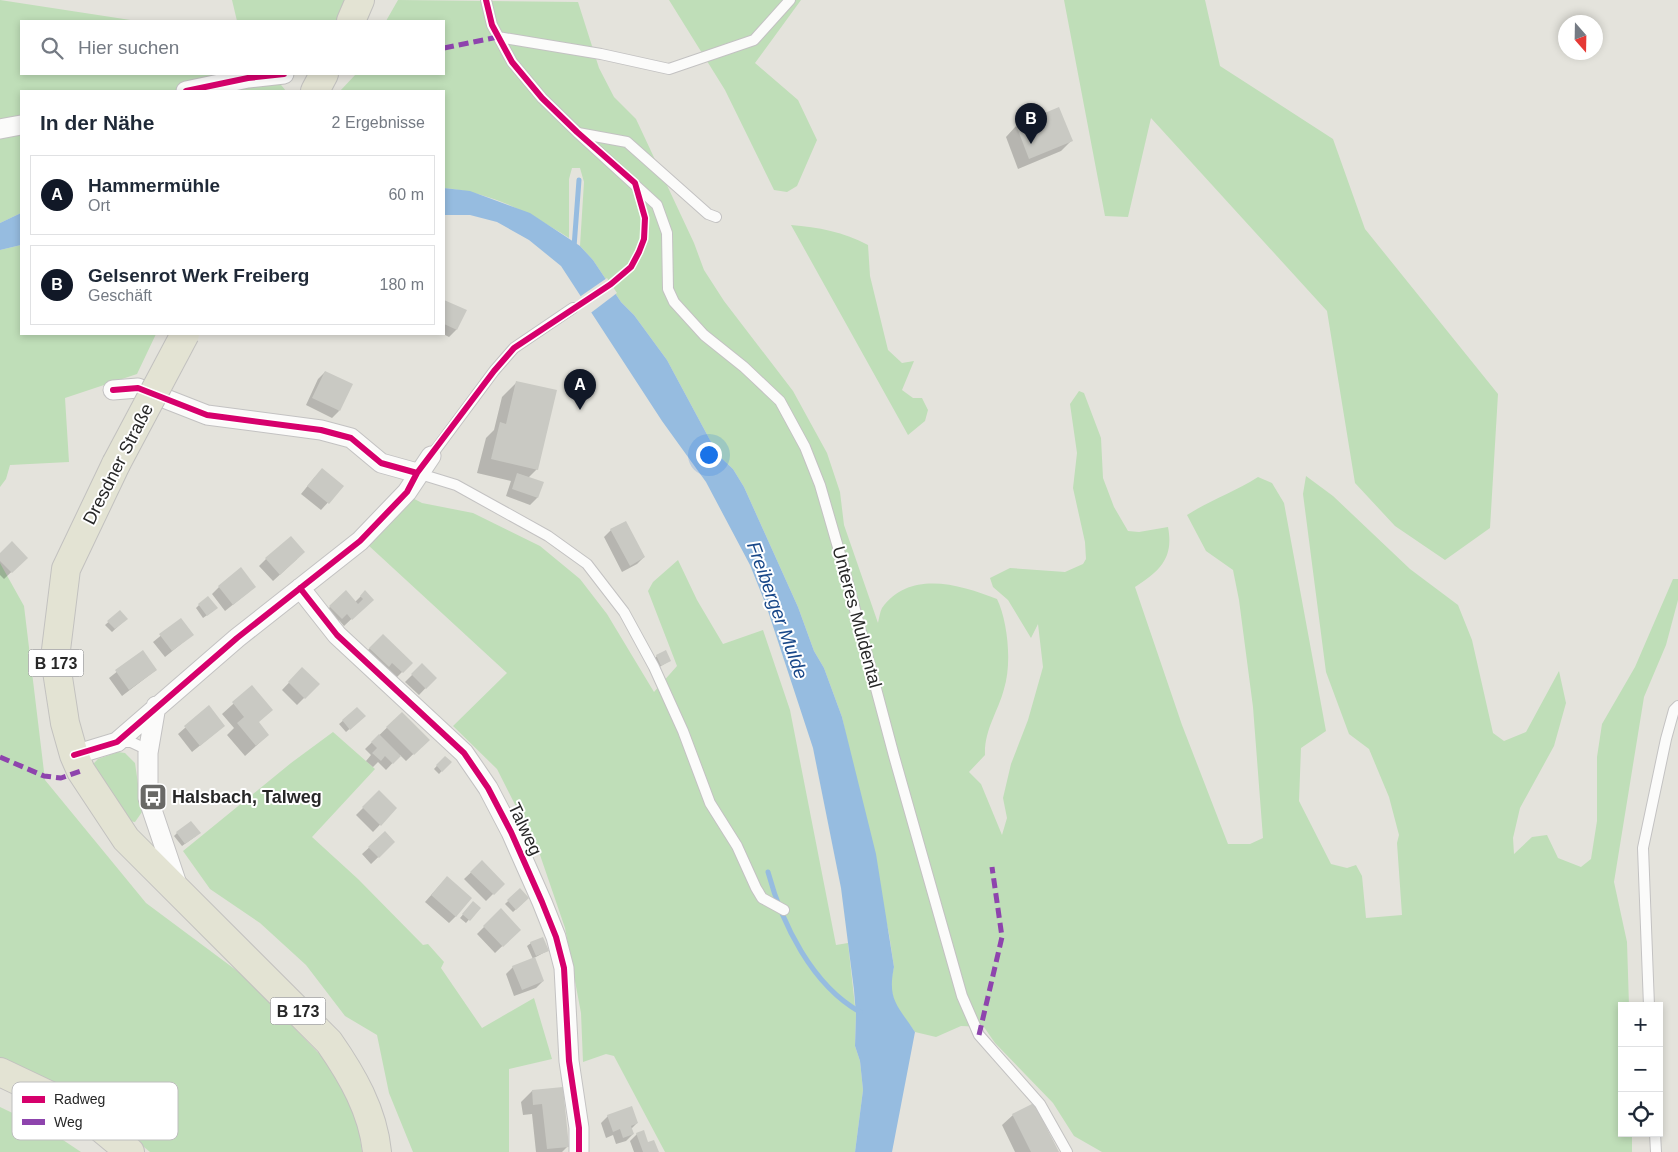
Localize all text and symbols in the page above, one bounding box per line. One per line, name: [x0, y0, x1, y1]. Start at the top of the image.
north arrow: [1558, 15, 1603, 60]
search box: [20, 20, 445, 75]
icon: search: [38, 34, 66, 62]
text: Hier suchen: [78, 37, 179, 58]
pin: B: [1015, 103, 1047, 144]
text: In der Nähe: [40, 111, 154, 134]
text: 2 Ergebnisse: [332, 114, 425, 131]
text: Hammermühle: [88, 175, 220, 196]
text: A: [51, 186, 63, 203]
text: 60 m: [388, 186, 424, 203]
text: Ort: [88, 197, 110, 214]
text: Gelsenrot Werk Freiberg: [88, 265, 309, 286]
text: B: [51, 276, 63, 293]
text: 180 m: [380, 276, 424, 293]
text: Geschäft: [88, 287, 152, 304]
pin: A: [564, 369, 596, 410]
street label: Dresdner Straße: [79, 400, 157, 528]
your location: [696, 442, 722, 468]
water label: Freiberger Mulde: [743, 539, 812, 682]
street label: Unteres Muldental: [828, 544, 886, 690]
road number: B 173: [28, 650, 84, 676]
bus stop icon: Halsbach, Talweg: [138, 782, 168, 812]
place label: Halsbach, Talweg: [172, 787, 322, 807]
street label: Talweg: [504, 799, 546, 859]
road number: B 173: [270, 998, 326, 1024]
map controls: [1618, 1002, 1663, 1137]
button: +: [1618, 1002, 1663, 1047]
button: −: [1618, 1047, 1663, 1092]
legend: [12, 1082, 178, 1140]
text: Radweg: [54, 1091, 105, 1107]
button: locate: [1618, 1092, 1663, 1137]
text: Weg: [54, 1114, 83, 1130]

